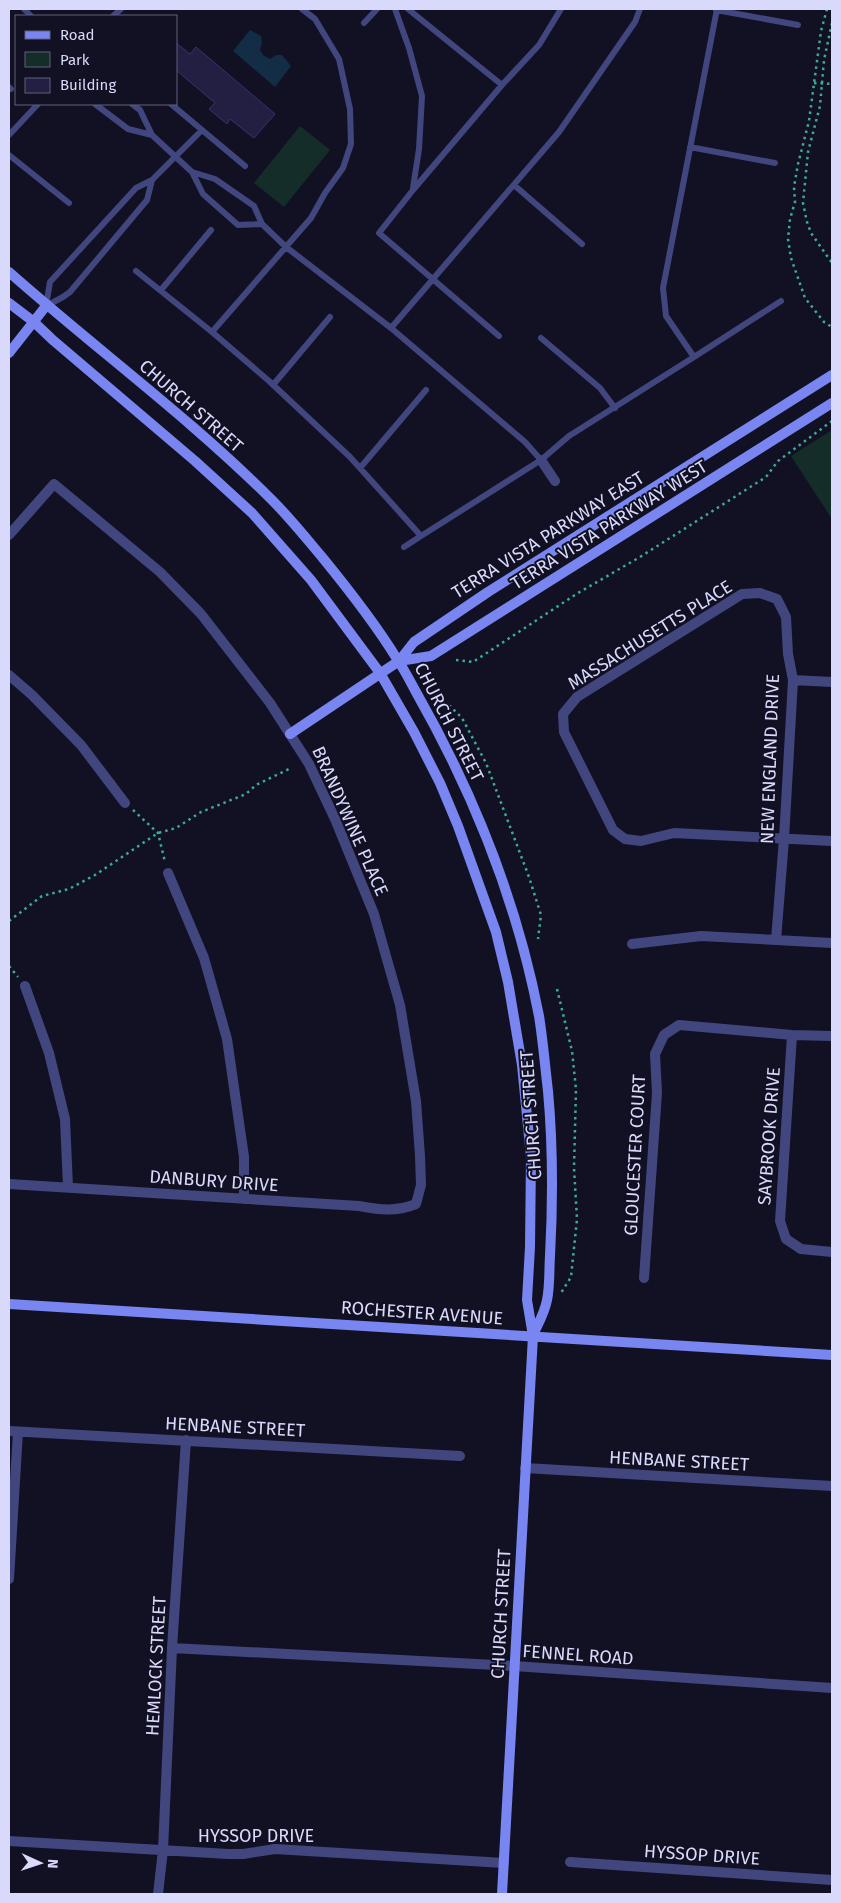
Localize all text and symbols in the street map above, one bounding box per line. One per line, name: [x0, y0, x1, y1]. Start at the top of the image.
legend: [15, 15, 178, 105]
text: Road: [60, 26, 95, 44]
text: Park: [60, 51, 90, 69]
text: Building: [60, 76, 116, 94]
street label: CHURCH STREET: [135, 355, 248, 457]
street label: TERRA VISTA PARKWAY WEST: [507, 455, 712, 595]
street label: TERRA VISTA PARKWAY EAST: [448, 466, 649, 603]
street label: MASSACHUSETTS PLACE: [564, 575, 736, 695]
street label: CHURCH STREET: [410, 659, 489, 786]
street label: NEW ENGLAND DRIVE: [756, 674, 784, 844]
street label: BRANDYWINE PLACE: [307, 743, 393, 899]
street label: CHURCH STREET: [515, 1049, 547, 1181]
street label: SAYBROOK DRIVE: [753, 1066, 785, 1206]
street label: GLOUCESTER COURT: [620, 1073, 650, 1236]
street label: DANBURY DRIVE: [149, 1166, 279, 1196]
street label: ROCHESTER AVENUE: [340, 1296, 504, 1330]
street label: HENBANE STREET: [164, 1412, 306, 1442]
street label: HENBANE STREET: [608, 1446, 750, 1476]
street label: CHURCH STREET: [487, 1548, 515, 1680]
street label: HEMLOCK STREET: [141, 1595, 171, 1737]
street label: FENNEL ROAD: [522, 1640, 634, 1670]
street label: HYSSOP DRIVE: [198, 1825, 314, 1847]
north arrow: [15, 1838, 65, 1888]
street label: HYSSOP DRIVE: [643, 1840, 761, 1870]
text: N: [44, 1859, 61, 1869]

